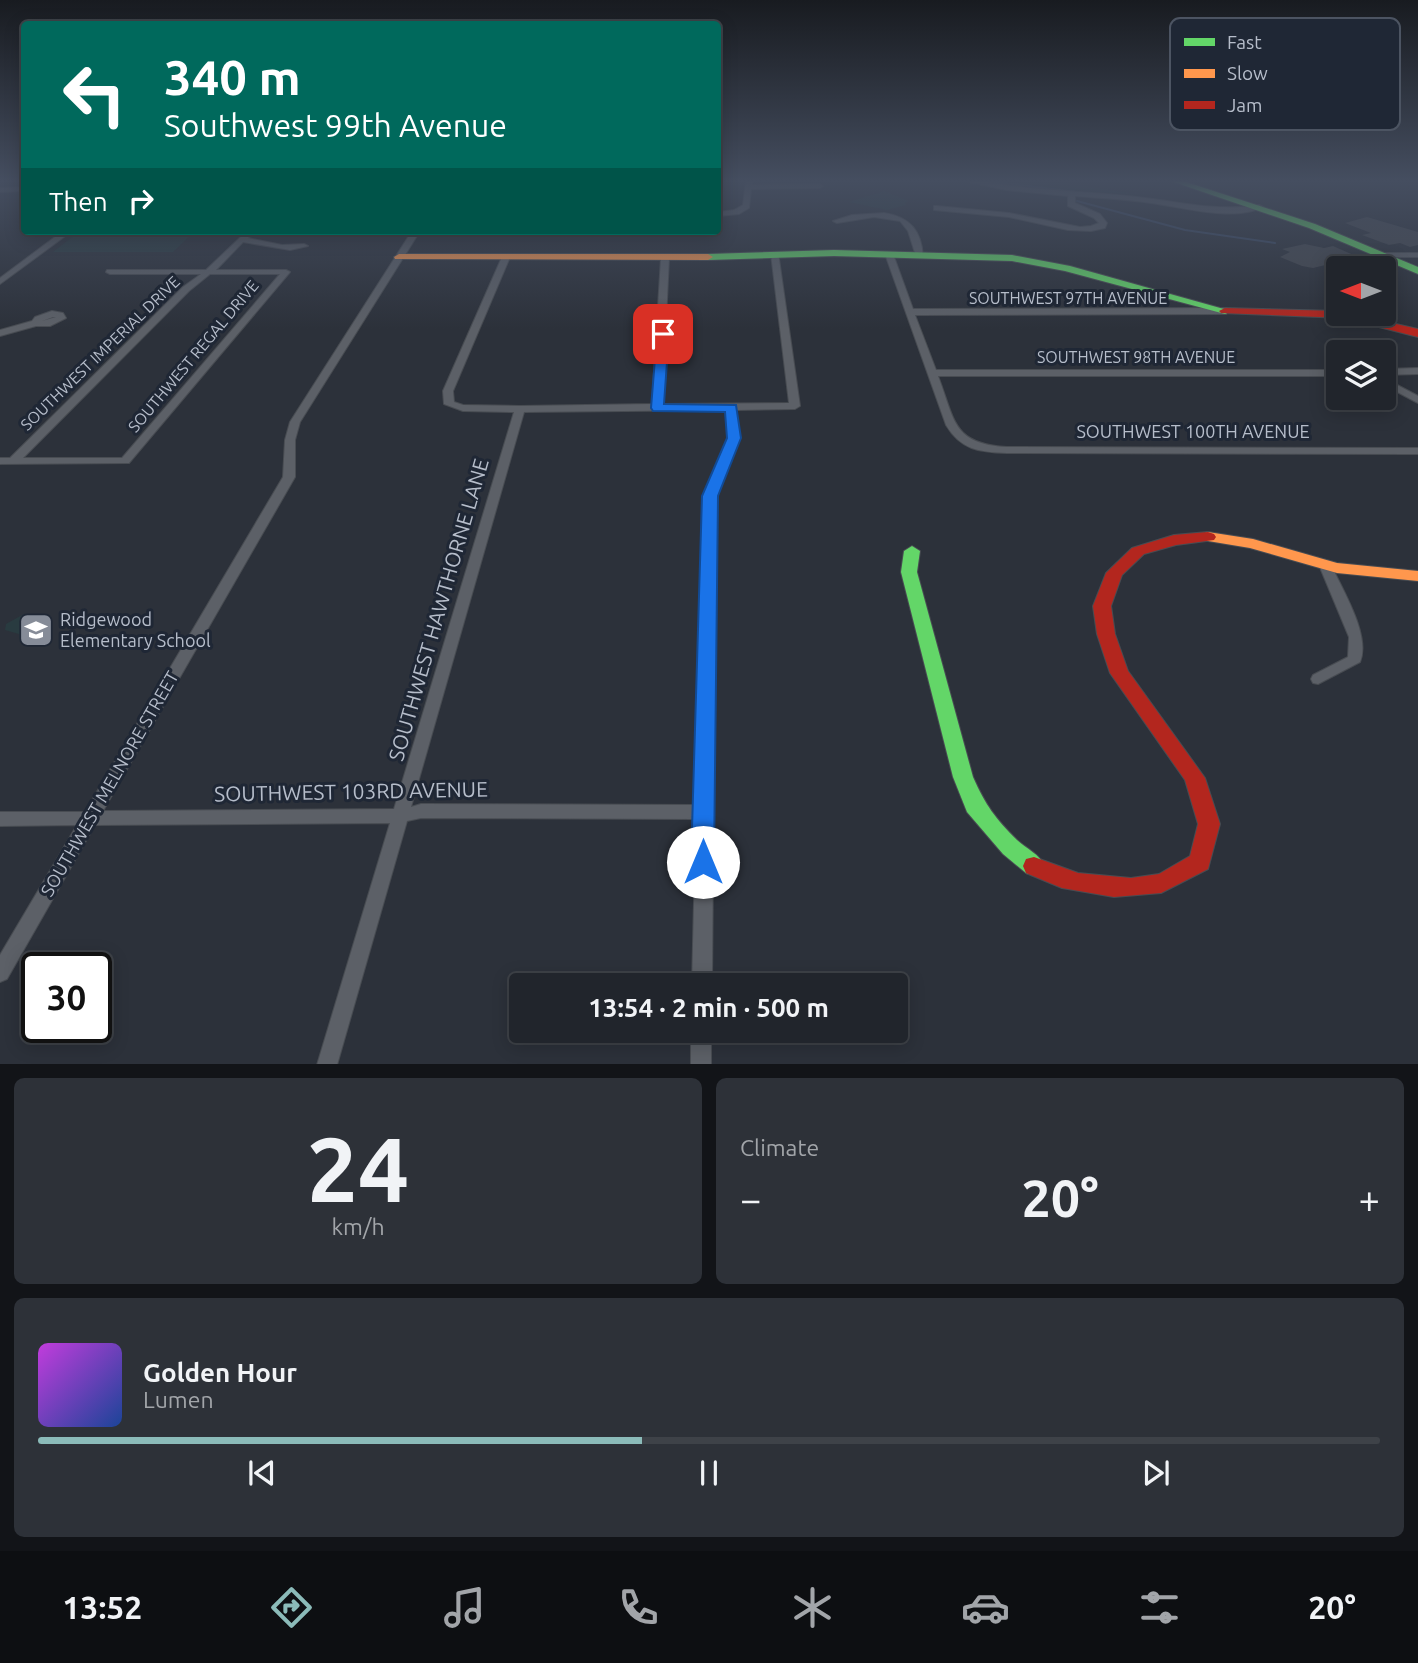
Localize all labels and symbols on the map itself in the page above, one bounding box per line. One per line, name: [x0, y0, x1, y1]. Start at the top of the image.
legend: [1170, 18, 1400, 130]
text: Fast: [1227, 31, 1262, 53]
text: Slow: [1227, 62, 1268, 84]
text: Jam: [1227, 94, 1263, 116]
north arrow: [1326, 256, 1396, 326]
street label: SOUTHWEST IMPERIAL DRIVE: [17, 272, 183, 434]
street label: SOUTHWEST REGAL DRIVE: [124, 276, 262, 436]
street label: SOUTHWEST 97TH AVENUE: [969, 289, 1167, 307]
pin: [633, 304, 693, 364]
street label: SOUTHWEST 98TH AVENUE: [1037, 348, 1235, 366]
street label: SOUTHWEST 100TH AVENUE: [1076, 421, 1310, 441]
street label: SOUTHWEST HAWTHORNE LANE: [383, 456, 493, 764]
place label: Ridgewood Elementary School: [60, 609, 211, 650]
school or university icon: Ridgewood Elementary School: [17, 611, 55, 649]
street label: SOUTHWEST MELNORE STREET: [36, 667, 182, 900]
street label: SOUTHWEST 103RD AVENUE: [214, 777, 488, 805]
position arrow: [666, 825, 740, 899]
speed limit sign: 30: [21, 952, 112, 1043]

